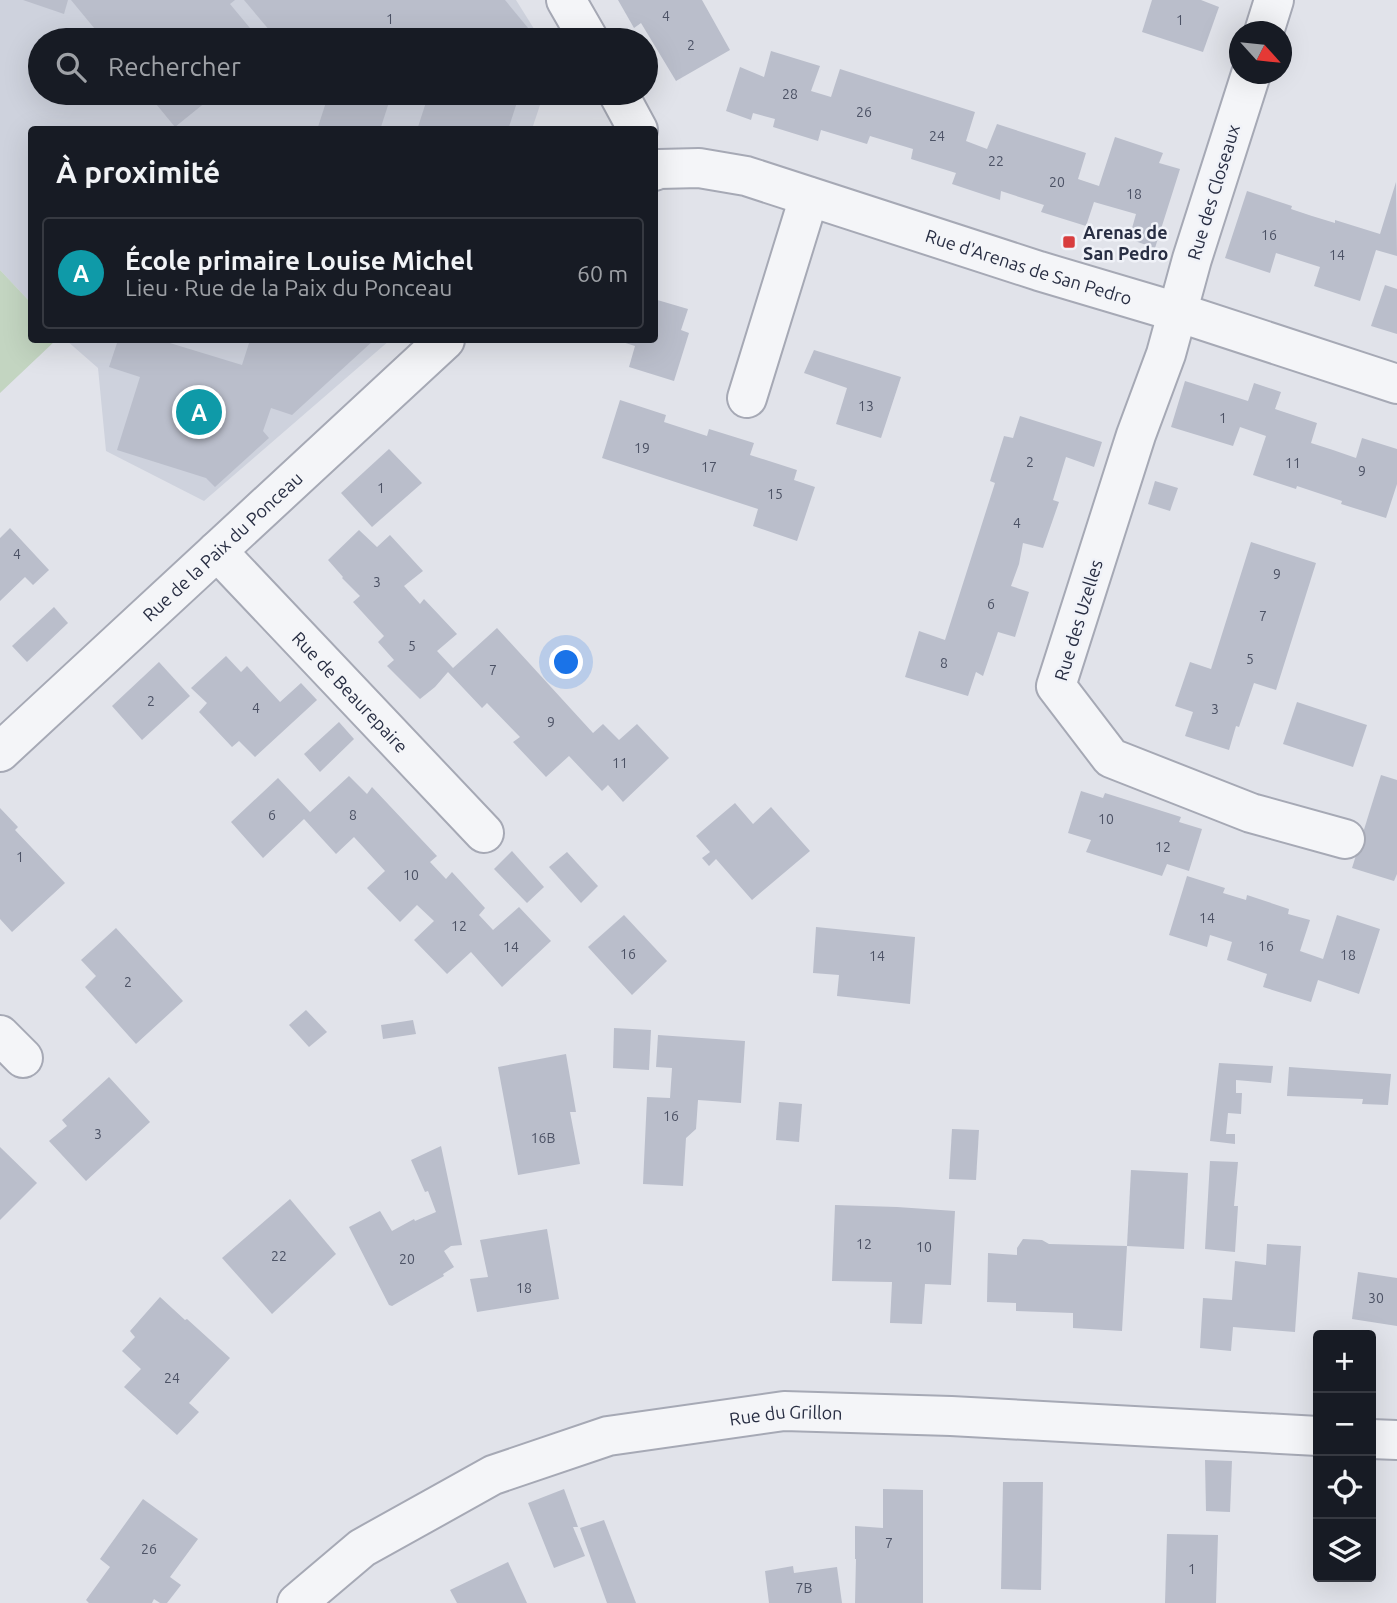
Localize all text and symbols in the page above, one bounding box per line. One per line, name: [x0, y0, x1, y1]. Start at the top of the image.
house number: 4: [662, 8, 670, 24]
house number: 1: [386, 11, 394, 27]
house number: 1: [1176, 12, 1184, 28]
north arrow: [1229, 21, 1292, 84]
search box: [28, 28, 658, 105]
house number: 2: [687, 37, 695, 53]
icon: search: [52, 48, 90, 86]
text: Rechercher: [108, 52, 241, 81]
house number: 28: [782, 86, 798, 102]
house number: 26: [856, 104, 872, 120]
street label: Rue des Closeaux: [1183, 122, 1243, 262]
house number: 24: [929, 128, 945, 144]
house number: 22: [988, 153, 1004, 169]
text: À proximité: [56, 155, 220, 189]
house number: 20: [1049, 174, 1065, 190]
house number: 18: [1126, 186, 1142, 202]
place label: Arenas de San Pedro: [1083, 222, 1168, 263]
street label: Rue d'Arenas de San Pedro: [923, 225, 1134, 308]
house number: 16: [1261, 227, 1277, 243]
marker: Arenas de San Pedro: [1061, 234, 1077, 250]
text: École primaire Louise Michel: [125, 246, 473, 275]
house number: 14: [1329, 247, 1345, 263]
text: A: [73, 261, 89, 286]
text: 60 m: [577, 261, 628, 286]
text: Lieu · Rue de la Paix du Ponceau: [125, 275, 452, 300]
pin: A: [176, 386, 222, 438]
house number: 13: [858, 398, 874, 414]
house number: 1: [1219, 410, 1227, 426]
house number: 19: [634, 440, 650, 456]
house number: 2: [1026, 454, 1034, 470]
house number: 11: [1285, 455, 1301, 471]
house number: 17: [701, 459, 717, 475]
house number: 9: [1358, 463, 1366, 479]
street label: Rue de la Paix du Ponceau: [139, 468, 306, 625]
house number: 1: [377, 480, 385, 496]
house number: 15: [767, 486, 783, 502]
house number: 4: [1013, 515, 1021, 531]
house number: 4: [13, 546, 21, 562]
street label: Rue des Uzelles: [1050, 557, 1106, 683]
house number: 9: [1273, 566, 1281, 582]
house number: 3: [373, 574, 381, 590]
house number: 6: [987, 596, 995, 612]
house number: 7: [1259, 608, 1267, 624]
street label: Rue de Beaurepaire: [289, 627, 412, 756]
house number: 5: [408, 638, 416, 654]
your location: [549, 645, 583, 679]
house number: 5: [1246, 651, 1254, 667]
house number: 8: [940, 655, 948, 671]
house number: 7: [489, 662, 497, 678]
house number: 2: [147, 693, 155, 709]
house number: 4: [252, 700, 260, 716]
house number: 3: [1211, 701, 1219, 717]
house number: 9: [547, 714, 555, 730]
house number: 11: [612, 755, 628, 771]
house number: 6: [268, 807, 276, 823]
house number: 8: [349, 807, 357, 823]
house number: 10: [1098, 811, 1114, 827]
house number: 12: [1155, 839, 1171, 855]
house number: 1: [16, 849, 24, 865]
house number: 10: [403, 867, 419, 883]
house number: 14: [1199, 910, 1215, 926]
house number: 12: [451, 918, 467, 934]
house number: 16: [1258, 938, 1274, 954]
house number: 14: [503, 939, 519, 955]
house number: 16: [620, 946, 636, 962]
house number: 18: [1340, 947, 1356, 963]
house number: 14: [869, 948, 885, 964]
house number: 2: [124, 974, 132, 990]
house number: 16: [663, 1108, 679, 1124]
house number: 3: [94, 1126, 102, 1142]
house number: 16B: [531, 1130, 555, 1146]
house number: 12: [856, 1236, 872, 1252]
house number: 10: [916, 1239, 932, 1255]
house number: 22: [271, 1248, 287, 1264]
house number: 20: [399, 1251, 415, 1267]
house number: 18: [516, 1280, 532, 1296]
house number: 30: [1368, 1290, 1384, 1306]
map controls: [1313, 1330, 1376, 1582]
button: +: [1313, 1330, 1376, 1393]
house number: 24: [164, 1370, 180, 1386]
button: −: [1313, 1393, 1376, 1456]
street label: Rue du Grillon: [728, 1401, 843, 1429]
button: locate: [1313, 1456, 1376, 1519]
button: layers: [1313, 1519, 1376, 1582]
house number: 7: [885, 1535, 893, 1551]
house number: 26: [141, 1541, 157, 1557]
house number: 1: [1188, 1561, 1196, 1577]
house number: 7B: [796, 1580, 812, 1596]

